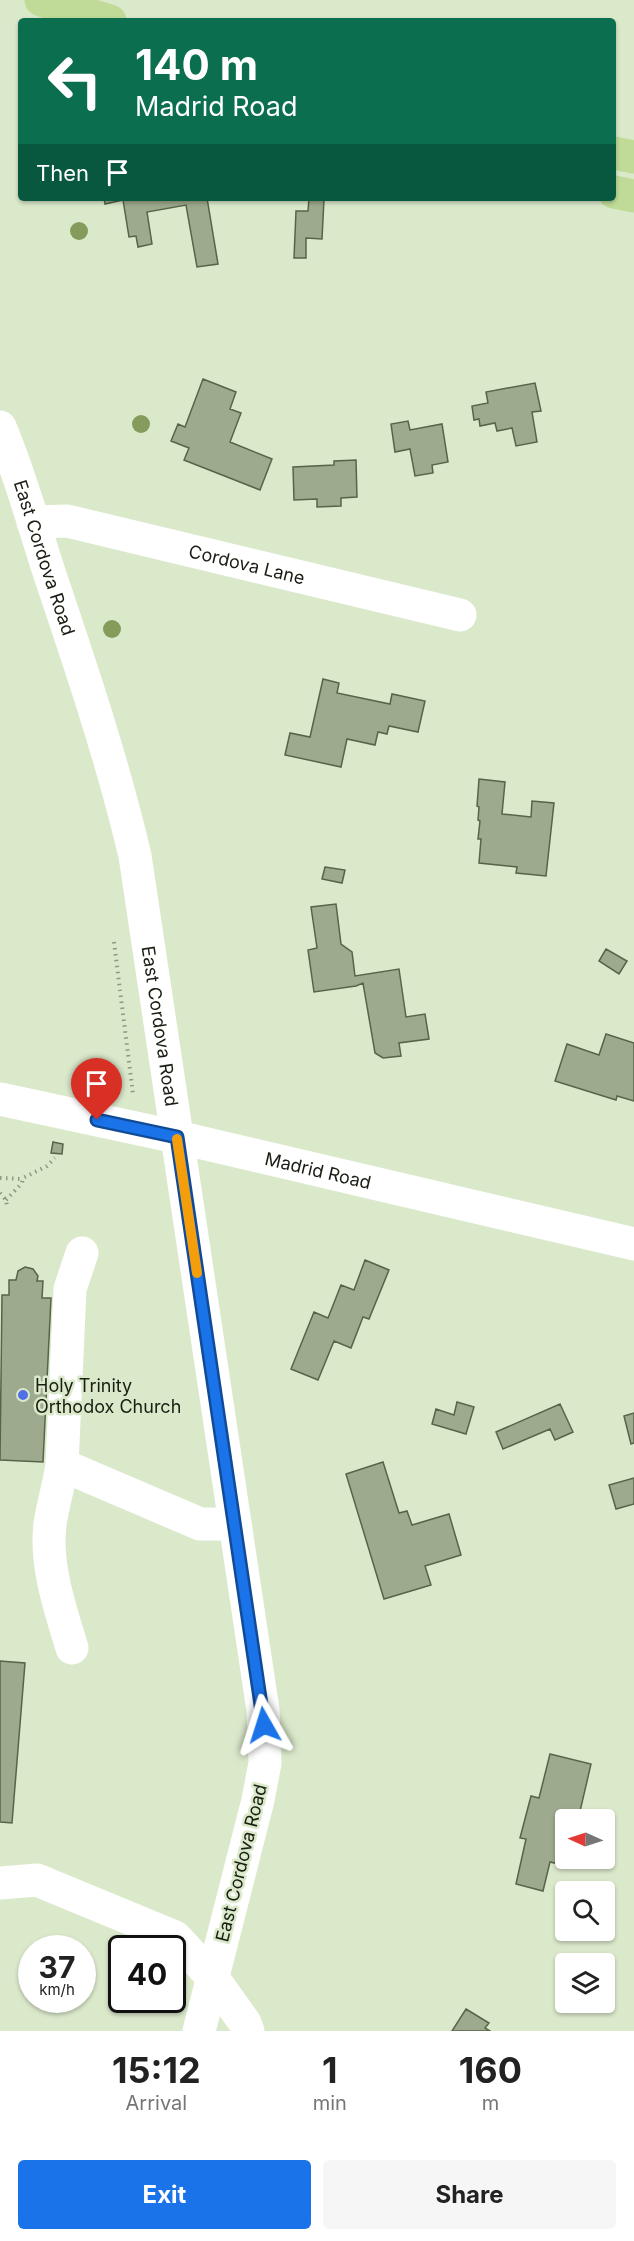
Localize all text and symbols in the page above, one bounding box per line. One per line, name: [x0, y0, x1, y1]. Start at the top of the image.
text: 140 m: [135, 39, 258, 90]
icon: left: [36, 42, 114, 120]
text: Madrid Road: [135, 90, 297, 123]
icon: arrive: [101, 156, 134, 189]
text: Then: [36, 160, 89, 186]
street label: East Cordova Road: [10, 477, 80, 638]
street label: Cordova Lane: [187, 540, 307, 588]
street label: East Cordova Road: [138, 944, 183, 1108]
pin: [71, 1058, 122, 1120]
icon: arrive: [80, 1067, 113, 1100]
street label: Madrid Road: [263, 1147, 373, 1193]
place label: Holy Trinity Orthodox Church: [35, 1375, 181, 1417]
marker: Holy Trinity Orthodox Church: [16, 1388, 30, 1402]
position arrow: [232, 1693, 296, 1757]
street label: East Cordova Road: [211, 1782, 271, 1944]
north arrow: [555, 1809, 615, 1869]
map controls: [555, 1809, 615, 2013]
button: search: [555, 1881, 615, 1941]
speed limit sign: 40: [108, 1935, 186, 2013]
text: 37: [39, 1949, 75, 1985]
button: layers: [555, 1953, 615, 2013]
text: km/h: [39, 1980, 75, 1999]
text: 15:12: [112, 2048, 201, 2092]
text: 1: [322, 2048, 338, 2092]
text: 160: [459, 2048, 522, 2092]
text: Arrival: [126, 2091, 187, 2115]
text: min: [313, 2091, 347, 2115]
text: m: [482, 2091, 499, 2115]
button: Exit: [18, 2160, 311, 2229]
button: Share: [323, 2160, 616, 2229]

